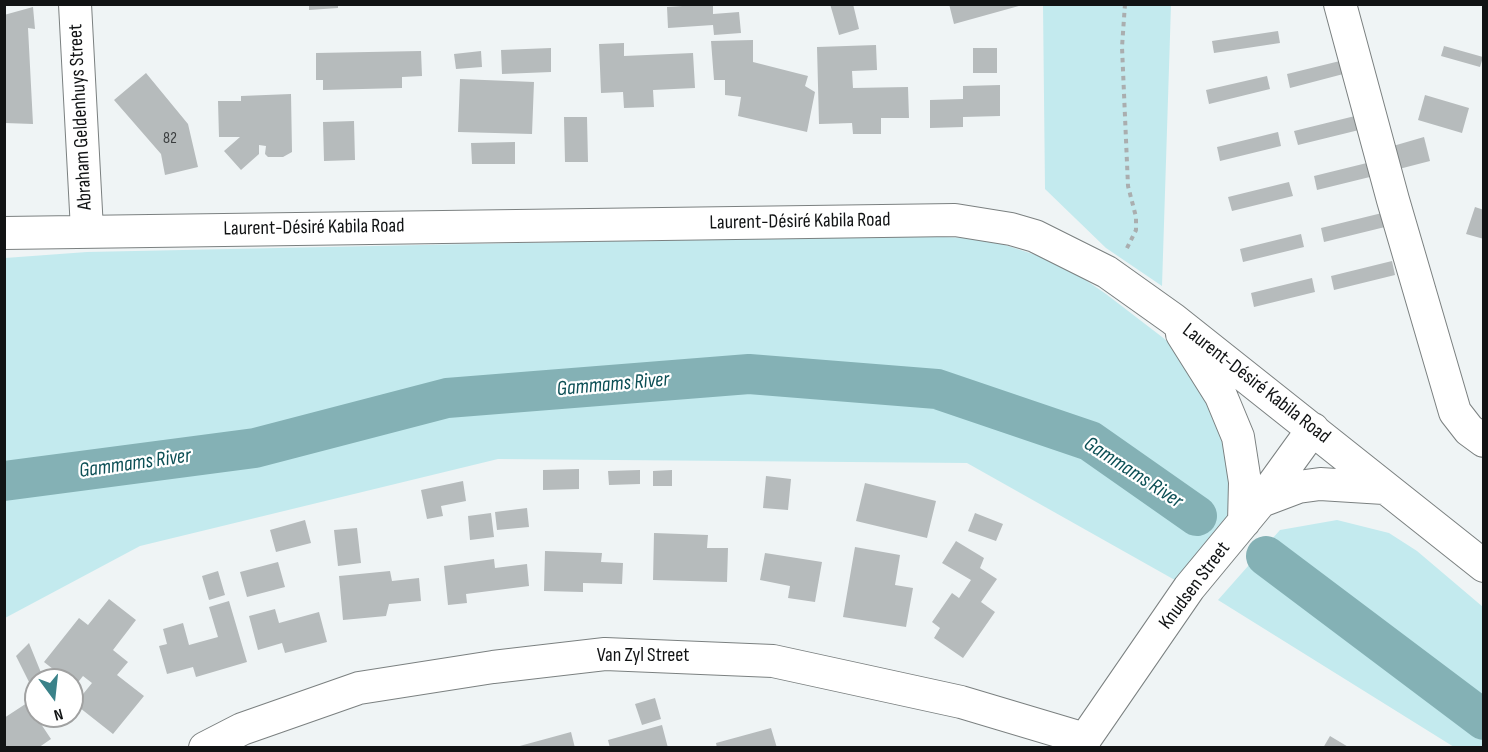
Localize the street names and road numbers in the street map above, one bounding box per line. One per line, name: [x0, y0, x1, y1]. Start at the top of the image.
street label: Abraham Geldenhuys Street: [64, 23, 98, 211]
street label: Laurent-Désiré Kabila Road: [709, 208, 891, 236]
street label: Laurent-Désiré Kabila Road: [223, 214, 405, 242]
street label: Laurent-Désiré Kabila Road: [1177, 319, 1335, 449]
street label: Knudsen Street: [1154, 538, 1236, 634]
street label: Van Zyl Street: [597, 644, 689, 668]

